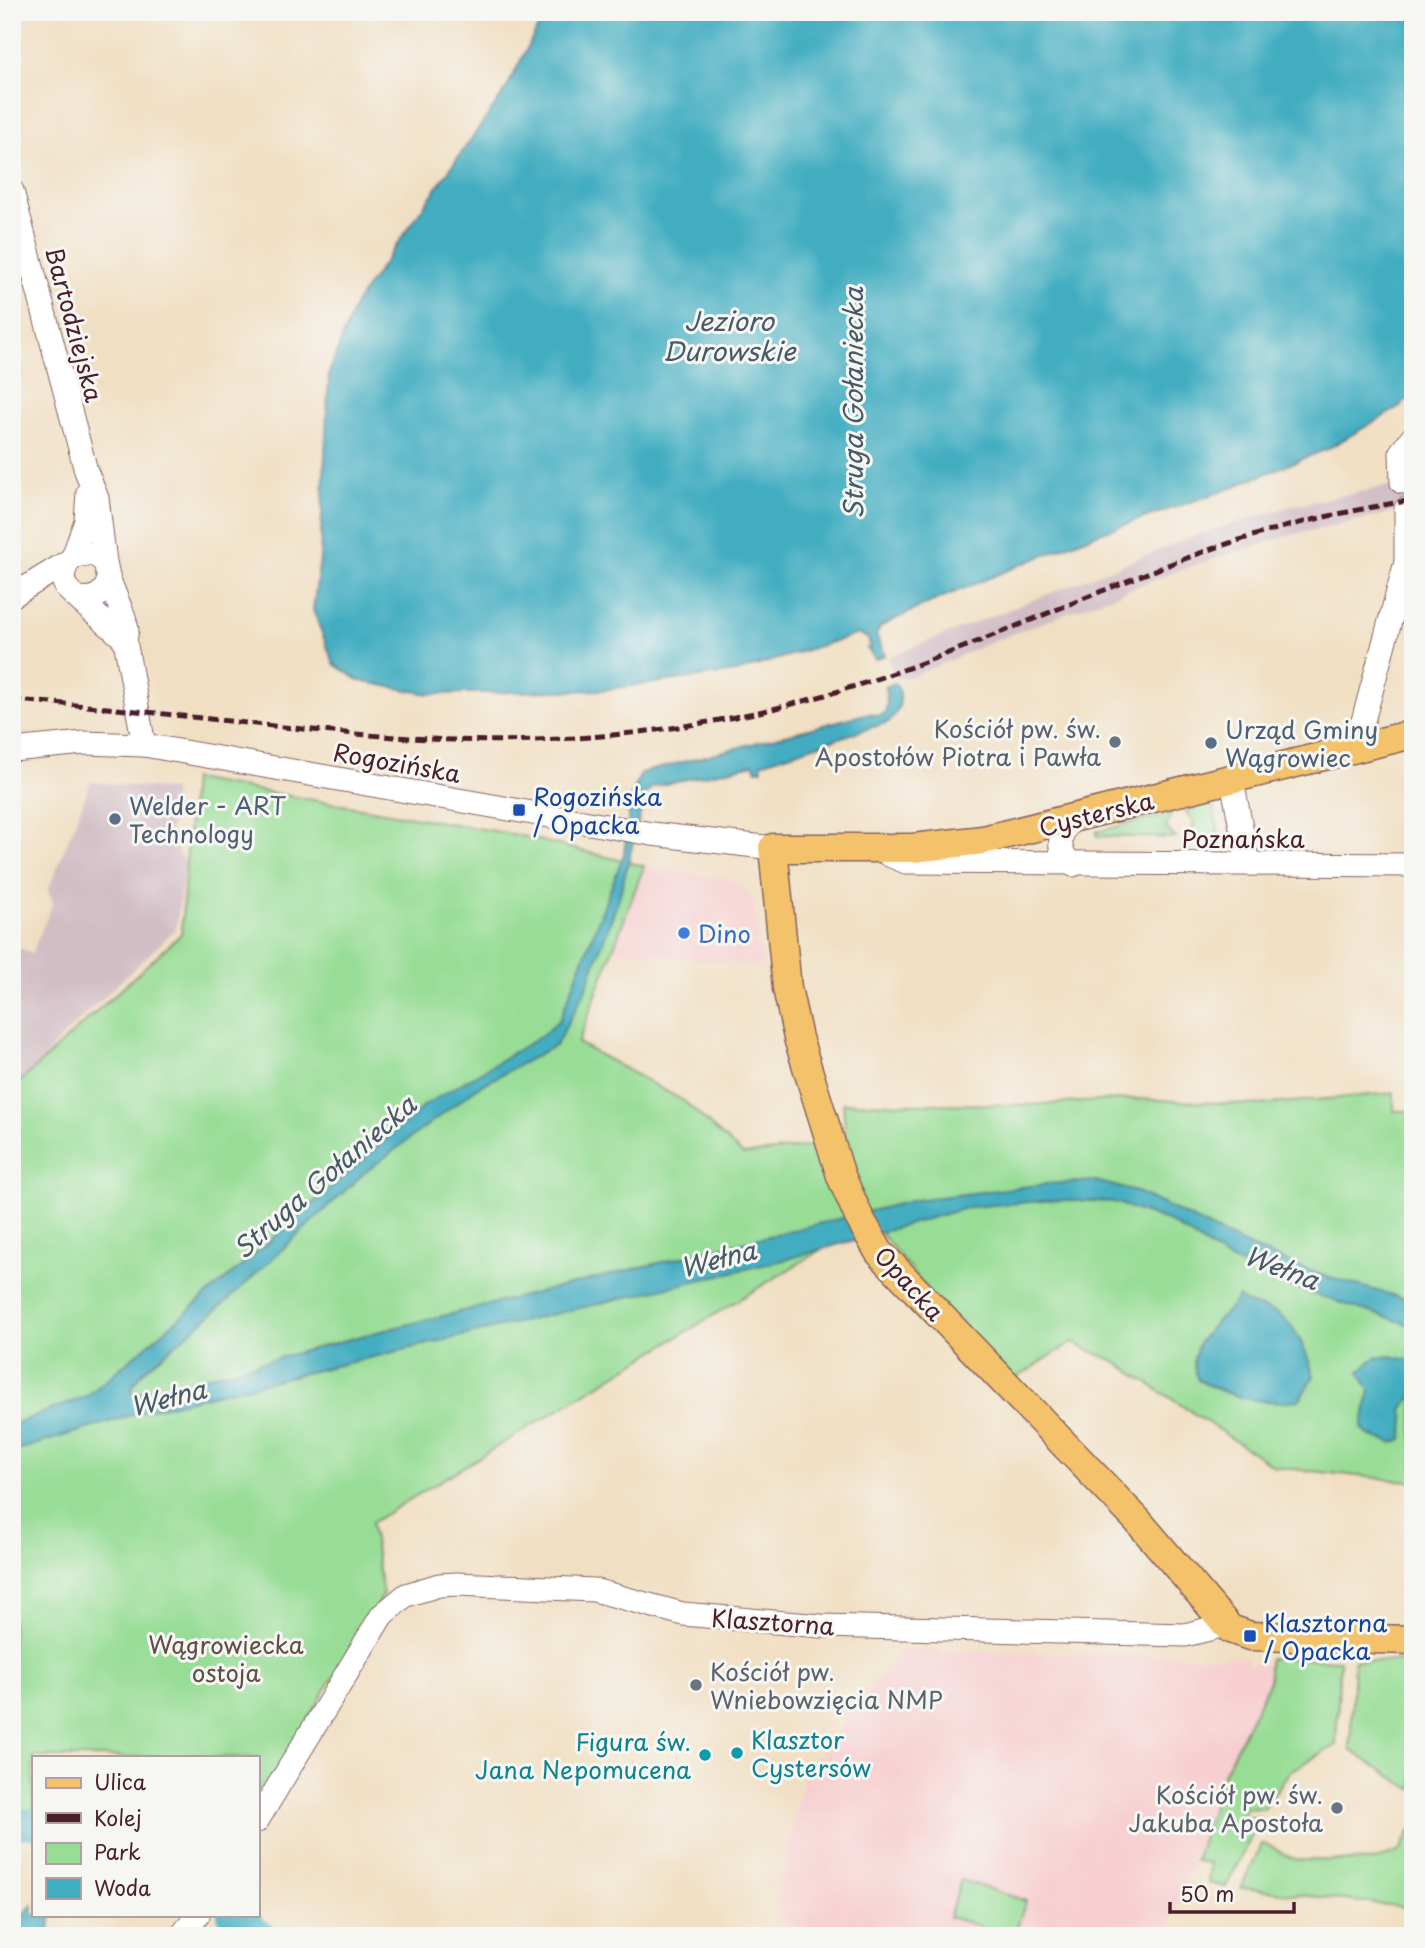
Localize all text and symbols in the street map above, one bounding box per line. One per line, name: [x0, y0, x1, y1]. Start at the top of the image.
street label: Bartodziejska: [37, 242, 113, 406]
water label: Struga Gołaniecka: [833, 286, 872, 519]
water label: Jezioro Durowskie: [663, 301, 797, 370]
place label: Kościół pw. św. Apostołów Piotra i Pawła: [815, 710, 1101, 774]
place label: Urząd Gminy Wągrowiec: [1225, 711, 1378, 775]
street label: Rogozińska: [330, 733, 464, 791]
marker: Kościół pw. św. Apostołów Piotra i Pawła: [1107, 734, 1123, 750]
marker: Urząd Gminy Wągrowiec: [1203, 735, 1219, 751]
place label: Rogozińska / Opacka: [533, 778, 662, 842]
street label: Cysterska: [1035, 781, 1157, 845]
place label: Welder - ART Technology: [129, 787, 286, 851]
marker: Rogozińska / Opacka: [511, 802, 527, 818]
marker: Welder - ART Technology: [107, 811, 123, 827]
street label: Poznańska: [1181, 820, 1305, 856]
place label: Dino: [698, 915, 751, 951]
marker: Dino: [676, 925, 692, 941]
water label: Struga Gołaniecka: [224, 1085, 425, 1267]
water label: Wełna: [676, 1230, 761, 1286]
water label: Wełna: [1239, 1235, 1326, 1299]
street label: Opacka: [867, 1238, 953, 1328]
water label: Wełna: [126, 1369, 211, 1425]
street label: Klasztorna: [710, 1599, 836, 1643]
place label: Klasztorna / Opacka: [1264, 1604, 1387, 1668]
park label: Wągrowiecka ostoja: [148, 1626, 304, 1690]
marker: Klasztorna / Opacka: [1242, 1628, 1258, 1644]
place label: Kościół pw. Wniebowzięcia NMP: [710, 1653, 943, 1717]
marker: Kościół pw. Wniebowzięcia NMP: [688, 1677, 704, 1693]
place label: Klasztor Cystersów: [751, 1721, 871, 1785]
place label: Figura św. Jana Nepomucena: [475, 1723, 691, 1787]
marker: Klasztor Cystersów: [729, 1745, 745, 1761]
marker: Figura św. Jana Nepomucena: [697, 1747, 713, 1763]
legend: [32, 1756, 259, 1916]
text: Ulica: [94, 1765, 147, 1797]
place label: Kościół pw. św. Jakuba Apostoła: [1128, 1776, 1323, 1840]
marker: Kościół pw. św. Jakuba Apostoła: [1329, 1800, 1345, 1816]
text: Kolej: [94, 1801, 142, 1833]
text: Park: [94, 1835, 141, 1867]
text: Woda: [94, 1871, 151, 1903]
scale bar: [1170, 1871, 1294, 1915]
text: 50 m: [1180, 1877, 1234, 1909]

